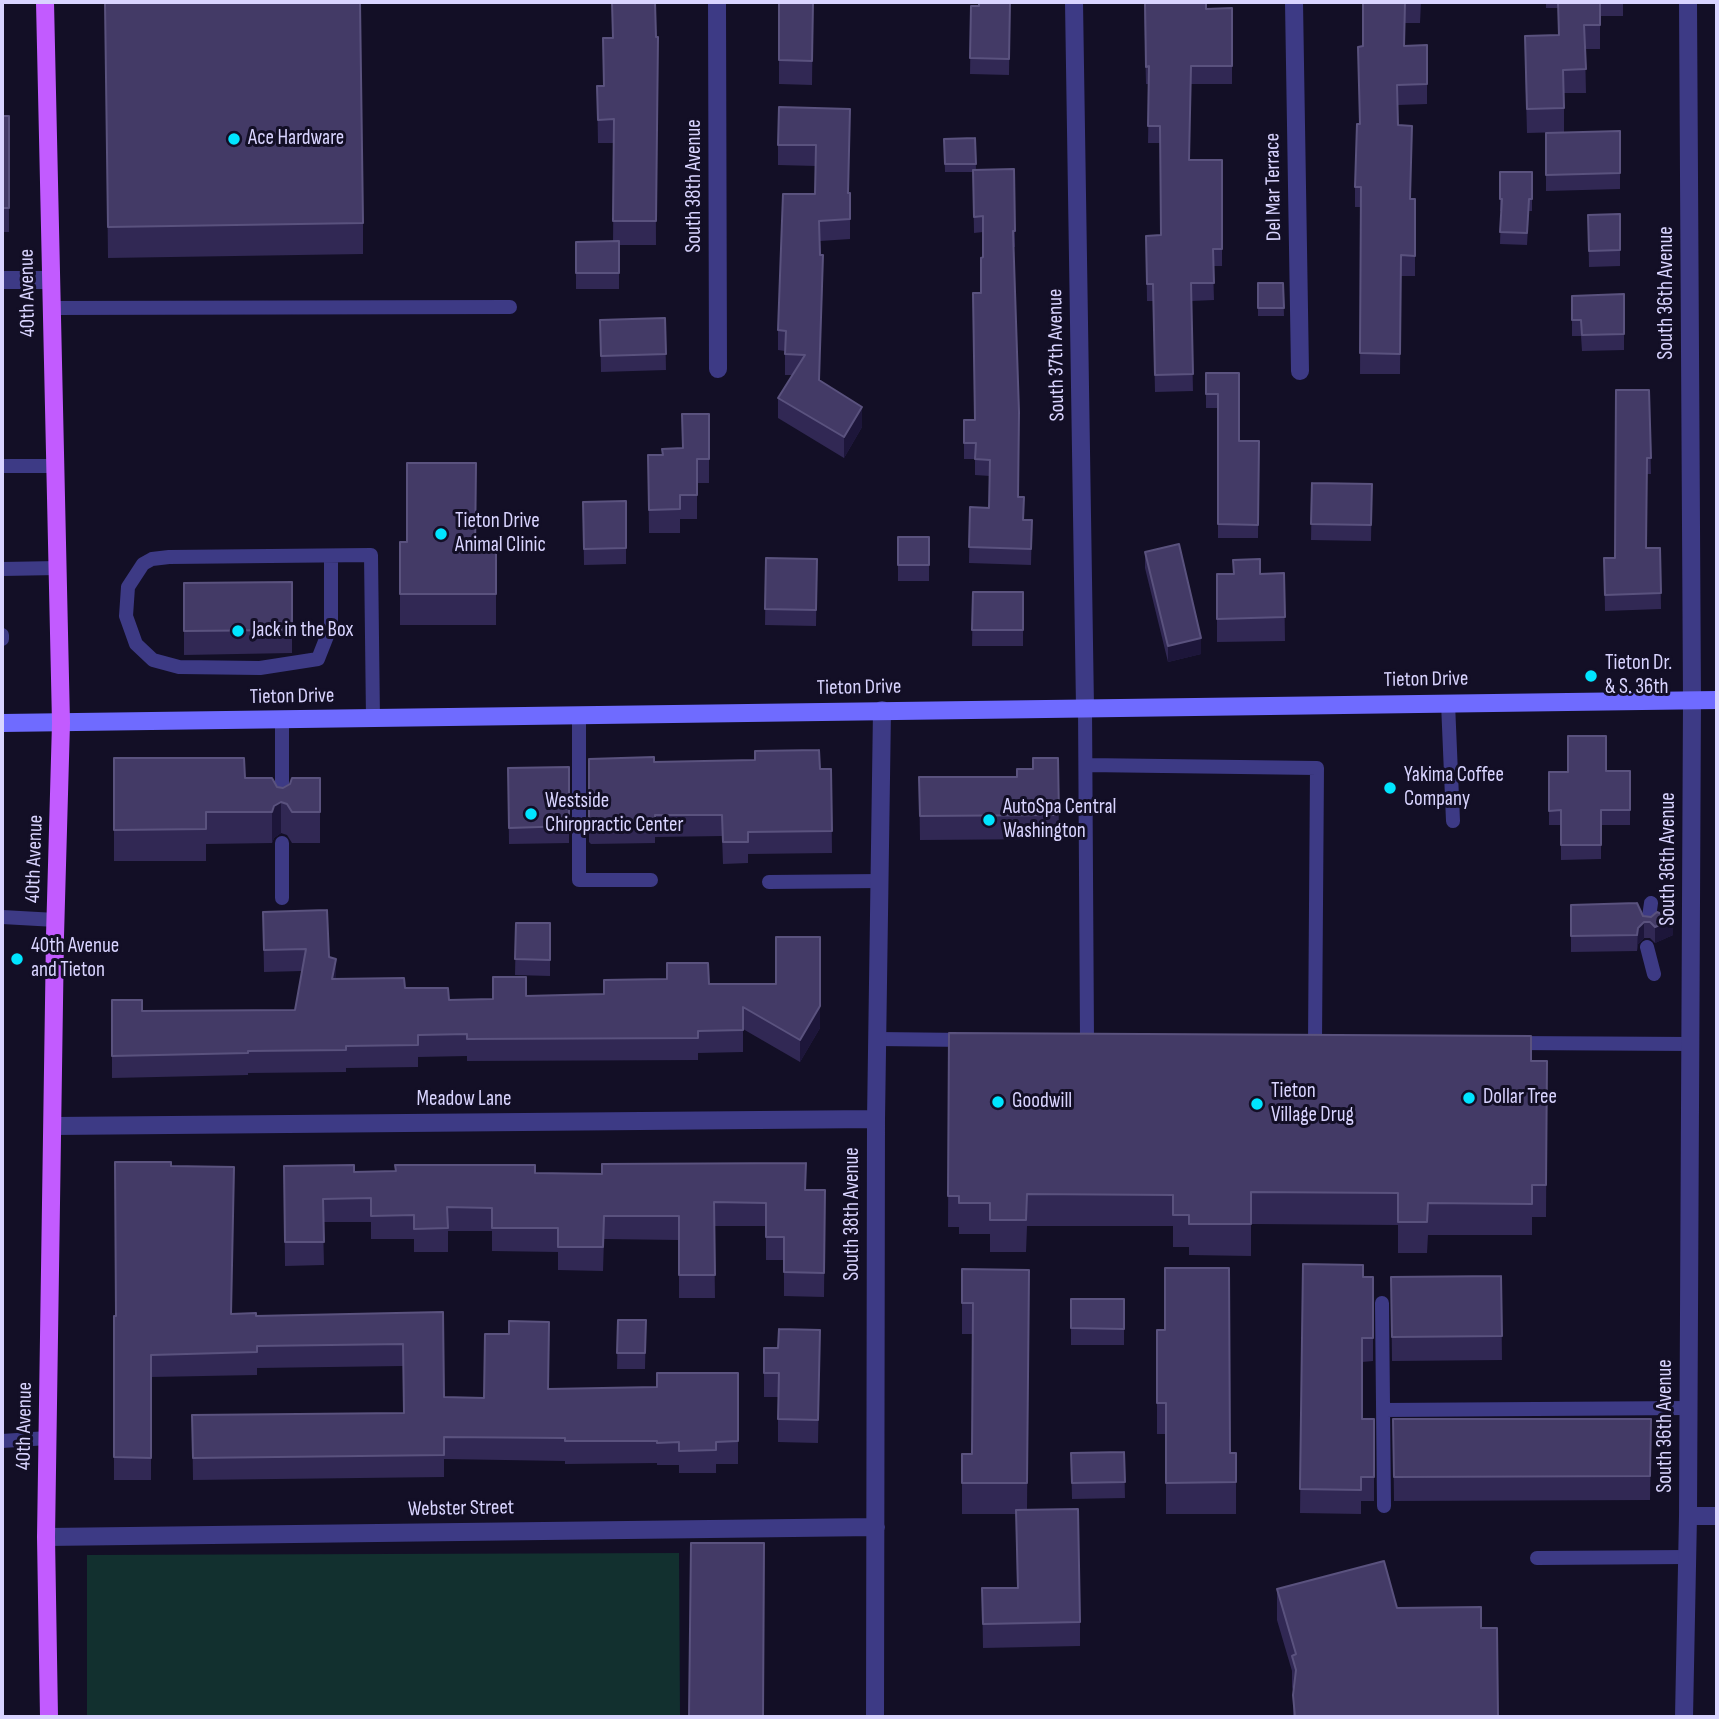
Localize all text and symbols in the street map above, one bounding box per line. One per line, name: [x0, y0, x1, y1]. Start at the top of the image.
street label: South 38th Avenue: [682, 119, 708, 253]
place label: Ace Hardware: [248, 126, 344, 152]
marker: Ace Hardware: [226, 131, 242, 147]
street label: Del Mar Terrace: [1260, 133, 1288, 241]
street label: South 36th Avenue: [1654, 226, 1680, 360]
street label: 40th Avenue: [15, 249, 41, 337]
street label: South 37th Avenue: [1043, 288, 1071, 422]
place label: Tieton Drive Animal Clinic: [455, 509, 546, 559]
marker: Tieton Drive Animal Clinic: [433, 526, 449, 542]
place label: Jack in the Box: [252, 618, 353, 644]
marker: Jack in the Box: [230, 623, 246, 639]
place label: Tieton Dr. & S. 36th: [1605, 651, 1672, 701]
street label: Tieton Drive: [1383, 667, 1469, 693]
marker: Tieton Dr. & S. 36th: [1583, 668, 1599, 684]
street label: Tieton Drive: [816, 675, 902, 701]
street label: Tieton Drive: [249, 684, 335, 710]
place label: Yakima Coffee Company: [1404, 763, 1504, 813]
marker: Yakima Coffee Company: [1382, 780, 1398, 796]
place label: Westside Chiropractic Center: [545, 789, 684, 839]
street label: South 36th Avenue: [1656, 792, 1682, 926]
place label: AutoSpa Central Washington: [1003, 795, 1116, 845]
marker: Westside Chiropractic Center: [523, 806, 539, 822]
marker: AutoSpa Central Washington: [981, 812, 997, 828]
street label: 40th Avenue: [21, 814, 49, 904]
place label: 40th Avenue and Tieton: [31, 934, 119, 984]
marker: 40th Avenue and Tieton: [9, 951, 25, 967]
place label: Tieton Village Drug: [1271, 1079, 1354, 1129]
place label: Dollar Tree: [1483, 1085, 1557, 1111]
street label: Meadow Lane: [417, 1087, 511, 1113]
place label: Goodwill: [1012, 1089, 1072, 1115]
marker: Dollar Tree: [1461, 1090, 1477, 1106]
marker: Goodwill: [990, 1094, 1006, 1110]
marker: Tieton Village Drug: [1249, 1096, 1265, 1112]
street label: South 38th Avenue: [840, 1147, 866, 1281]
street label: South 36th Avenue: [1653, 1359, 1679, 1493]
street label: 40th Avenue: [12, 1382, 38, 1470]
street label: Webster Street: [408, 1495, 514, 1523]

